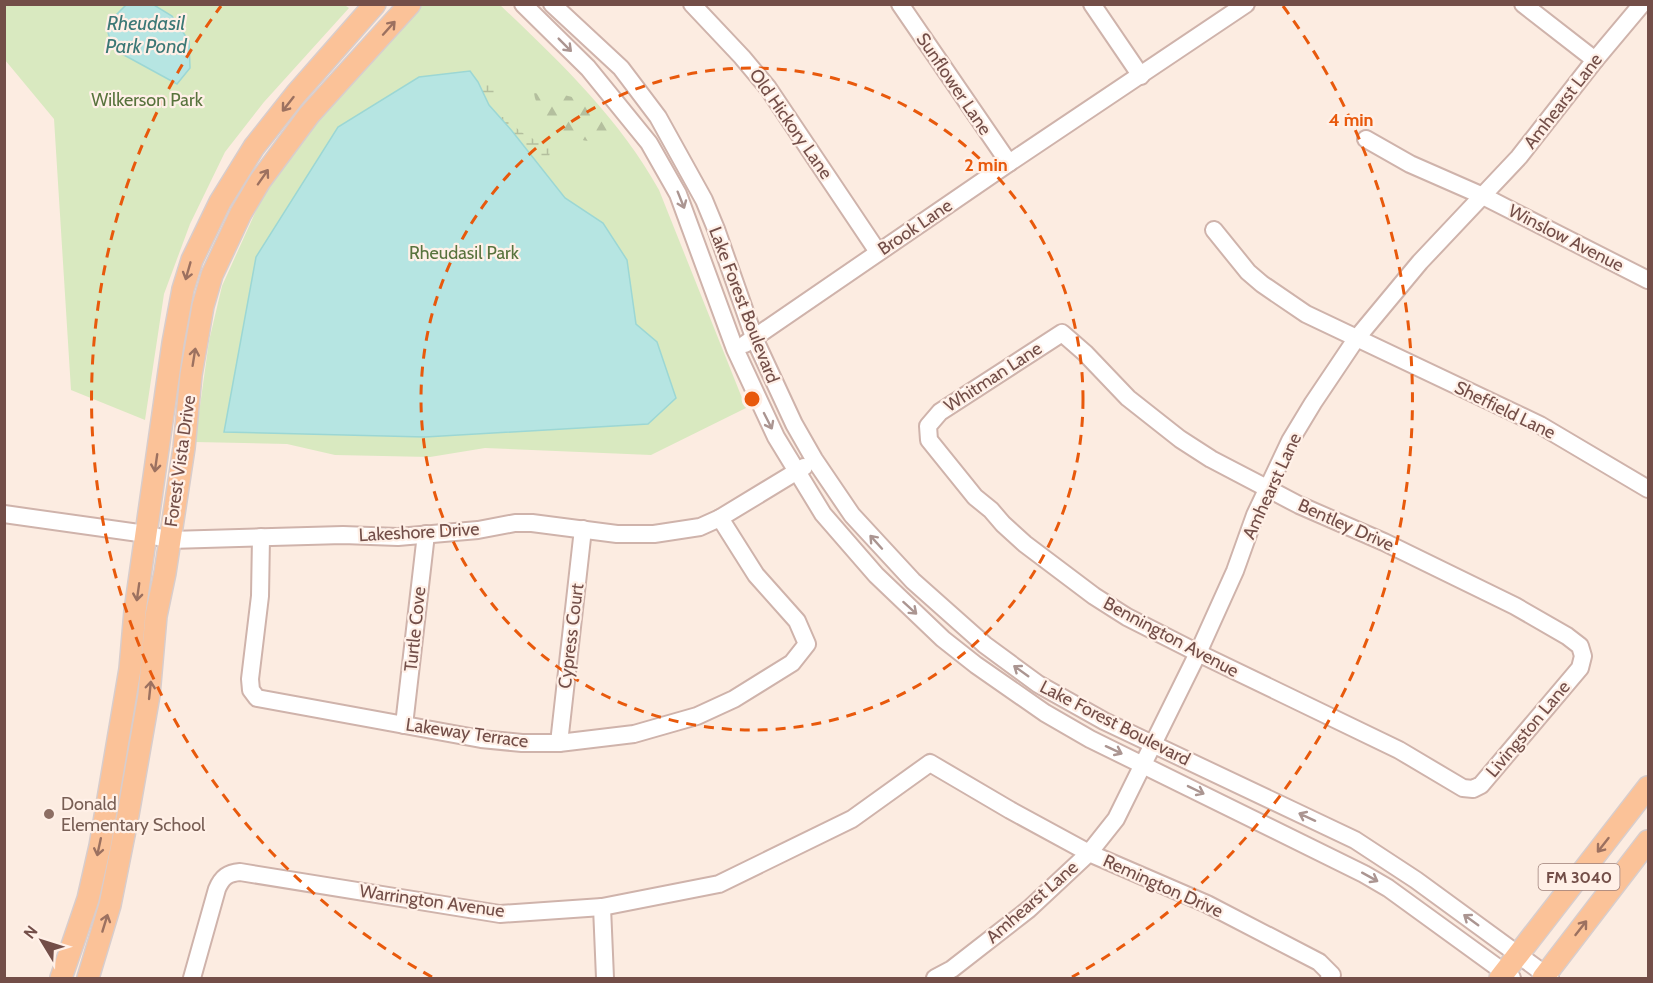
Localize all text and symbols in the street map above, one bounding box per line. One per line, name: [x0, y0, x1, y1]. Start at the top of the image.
water label: Rheudasil Park Pond: [105, 11, 187, 58]
one-way arrow: [382, 21, 396, 36]
street label: Sunflower Lane: [912, 29, 996, 139]
one-way arrow: [557, 38, 572, 53]
street label: Amhearst Lane: [1519, 49, 1607, 153]
street label: Old Hickory Lane: [745, 65, 837, 183]
park label: Wilkerson Park: [91, 89, 204, 111]
one-way arrow: [281, 96, 294, 112]
text: 4 min: [1328, 109, 1374, 131]
text: 2 min: [964, 154, 1008, 176]
one-way arrow: [257, 169, 269, 185]
one-way arrow: [676, 191, 687, 209]
street label: Brook Lane: [874, 194, 956, 260]
street label: Winslow Avenue: [1505, 200, 1627, 276]
street label: Lake Forest Boulevard: [704, 224, 784, 386]
park label: Rheudasil Park: [409, 242, 520, 264]
one-way arrow: [182, 261, 193, 280]
street label: Whitman Lane: [940, 337, 1046, 417]
one-way arrow: [189, 348, 200, 367]
street label: Sheffield Lane: [1451, 376, 1559, 444]
centre of rings: [742, 389, 762, 409]
street label: Forest Vista Drive: [160, 394, 200, 528]
one-way arrow: [762, 411, 774, 429]
street label: Amhearst Lane: [1238, 429, 1306, 543]
one-way arrow: [151, 452, 162, 472]
street label: Bentley Drive: [1295, 494, 1397, 556]
street label: Lakeshore Drive: [358, 518, 480, 546]
one-way arrow: [869, 535, 883, 550]
one-way arrow: [132, 582, 143, 602]
street label: Cypress Court: [554, 582, 588, 690]
street label: Turtle Cove: [400, 586, 430, 672]
street label: Bennington Avenue: [1100, 592, 1242, 682]
one-way arrow: [902, 601, 917, 615]
one-way arrow: [1014, 665, 1030, 677]
street label: Lake Forest Boulevard: [1036, 676, 1194, 770]
street label: Livingston Lane: [1481, 676, 1575, 782]
one-way arrow: [144, 681, 155, 700]
street label: Lakeway Terrace: [404, 714, 530, 752]
one-way arrow: [1104, 744, 1122, 756]
one-way arrow: [1186, 785, 1204, 797]
place label: Donald Elementary School: [61, 793, 206, 836]
marker: Donald Elementary School: [42, 807, 56, 821]
one-way arrow: [1298, 811, 1316, 823]
one-way arrow: [1597, 837, 1610, 853]
one-way arrow: [93, 838, 105, 857]
street label: Remington Drive: [1100, 850, 1226, 922]
street label: Amhearst Lane: [982, 856, 1082, 948]
road number: FM 3040: [1538, 864, 1620, 890]
one-way arrow: [1361, 872, 1378, 884]
street label: Warrington Avenue: [358, 880, 506, 922]
north arrow: [12, 911, 72, 971]
one-way arrow: [100, 914, 111, 933]
one-way arrow: [1464, 914, 1480, 926]
one-way arrow: [1575, 921, 1588, 937]
text: N: [20, 922, 42, 942]

